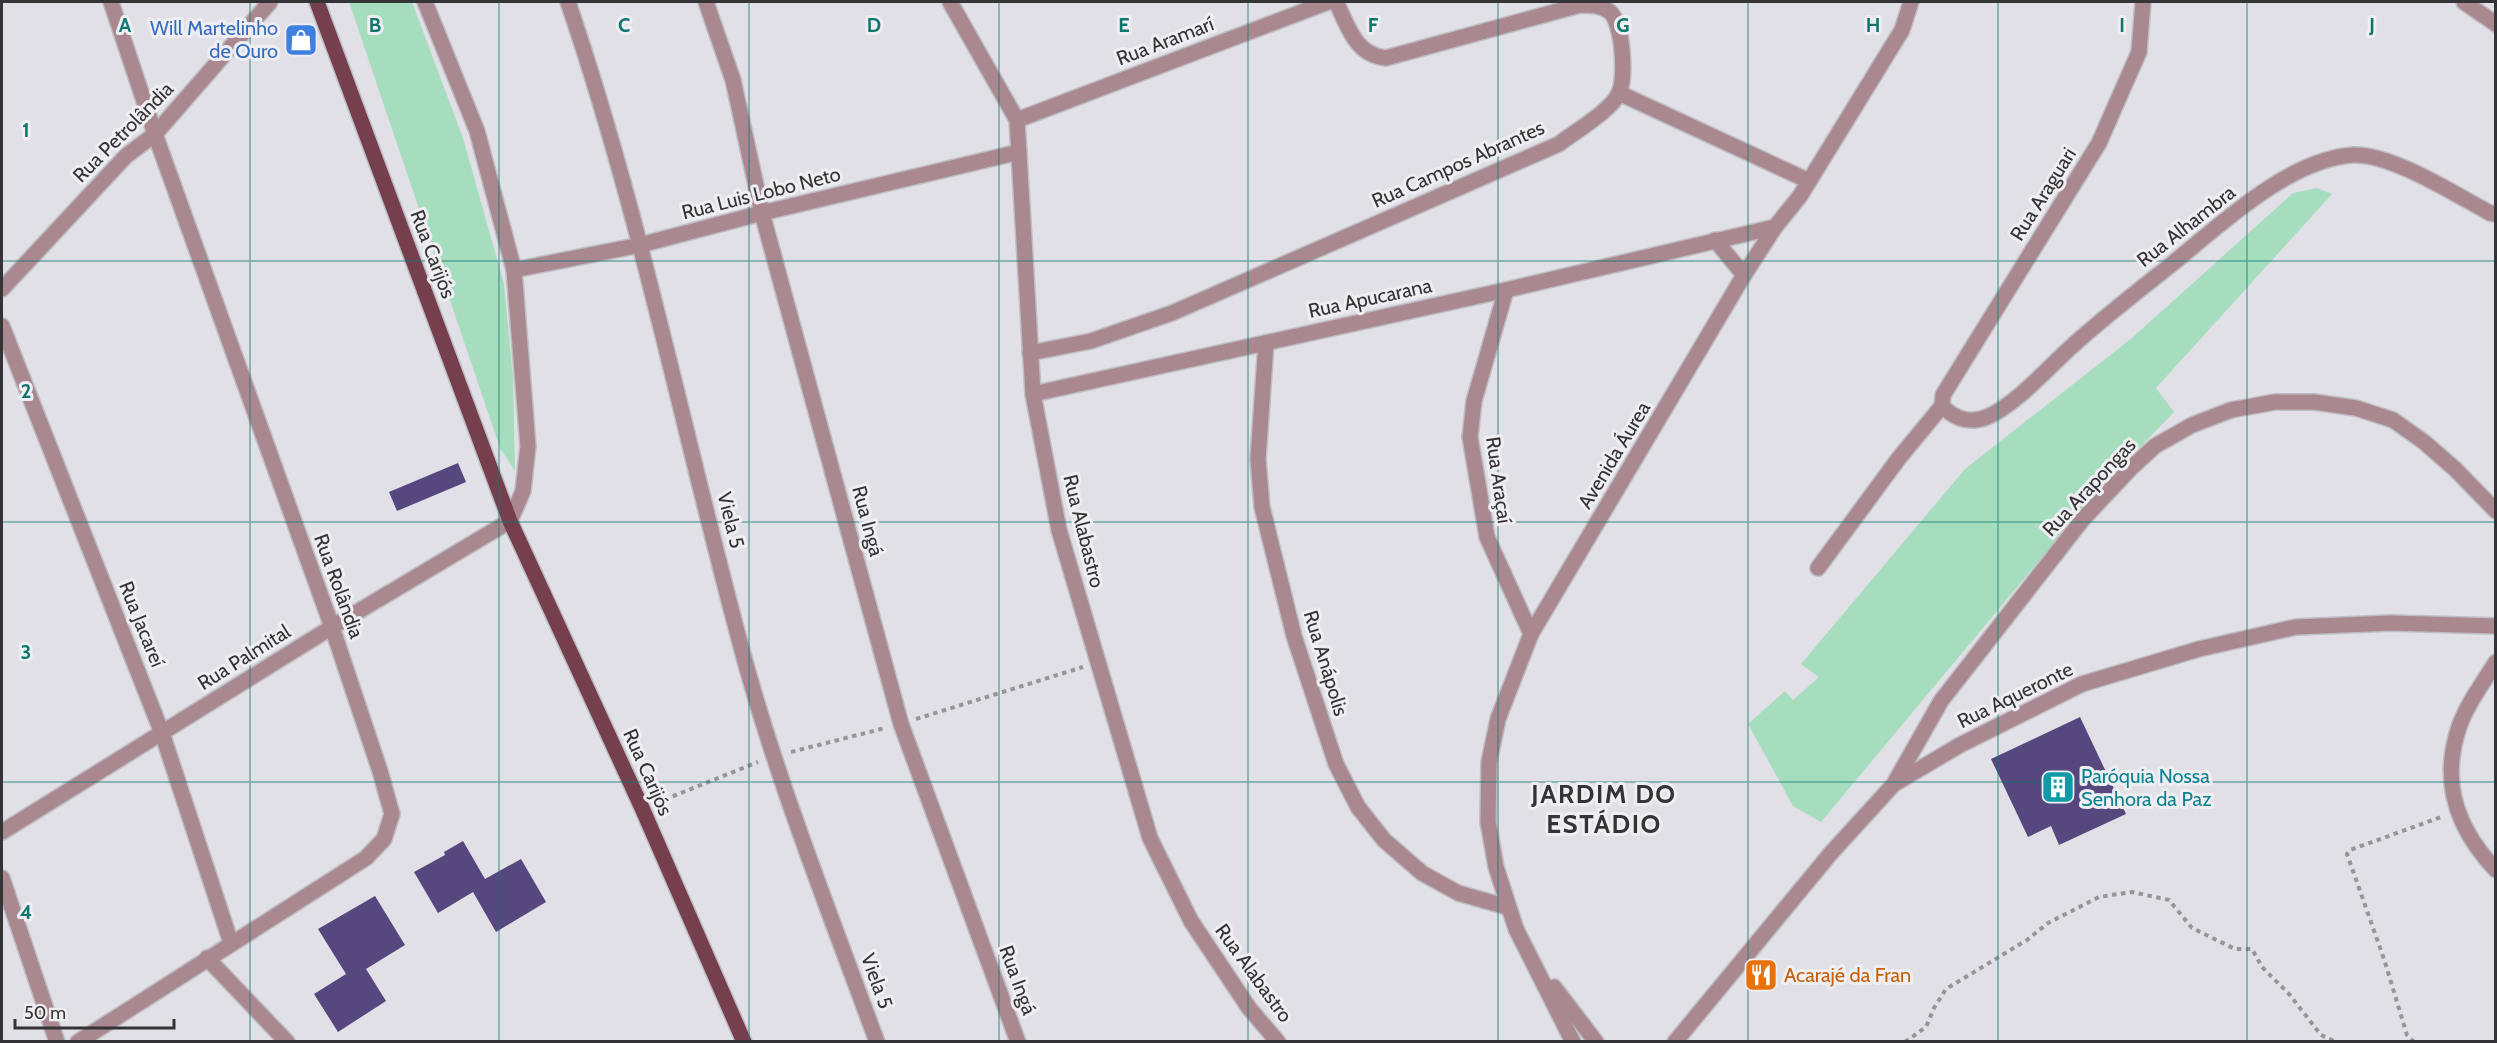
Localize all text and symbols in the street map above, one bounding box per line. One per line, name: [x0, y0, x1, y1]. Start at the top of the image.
street label: Rua Aramarí: [1113, 11, 1217, 71]
text: A: [119, 13, 132, 37]
text: B: [369, 13, 381, 37]
text: C: [618, 13, 630, 37]
text: D: [867, 13, 881, 37]
text: E: [1118, 13, 1130, 37]
text: F: [1368, 13, 1379, 37]
text: G: [1616, 13, 1630, 37]
text: H: [1866, 13, 1880, 37]
text: I: [2119, 13, 2125, 37]
text: J: [2368, 13, 2375, 37]
place label: Will Martelinho de Ouro: [150, 16, 278, 63]
shop icon: Will Martelinho de Ouro: [283, 22, 319, 58]
street label: Rua Petrolândia: [68, 77, 178, 187]
street label: Rua Campos Abrantes: [1368, 115, 1548, 213]
text: 1: [22, 118, 30, 142]
street label: Rua Araguari: [2005, 143, 2081, 245]
street label: Rua Luis Lobo Neto: [679, 162, 843, 224]
street label: Rua Alhambra: [2132, 180, 2240, 272]
street label: Rua Carijós: [405, 207, 461, 301]
street label: Rua Apucarana: [1306, 273, 1434, 323]
text: 2: [21, 379, 31, 403]
street label: Avenida Áurea: [1573, 397, 1656, 513]
street label: Rua Arapongas: [2037, 433, 2141, 541]
street label: Rua Araçaí: [1481, 435, 1517, 525]
street label: Rua Alabastro: [1058, 472, 1110, 590]
street label: Rua Ingá: [847, 483, 889, 559]
street label: Viela 5: [712, 489, 750, 551]
street label: Rua Rolândia: [309, 530, 369, 642]
street label: Rua Jacareí: [114, 578, 170, 670]
street label: Rua Anápolis: [1299, 607, 1353, 719]
street label: Rua Palmital: [193, 619, 295, 695]
text: 3: [21, 640, 31, 664]
street label: Rua Aqueronte: [1953, 657, 2077, 733]
street label: Rua Carijós: [618, 725, 678, 819]
place label: Paróquia Nossa Senhora da Paz: [2081, 764, 2212, 811]
building icon: Paróquia Nossa Senhora da Paz: [2040, 769, 2076, 805]
district label: JARDIM DO ESTÁDIO: [1530, 778, 1677, 840]
text: 4: [20, 900, 32, 924]
street label: Rua Alabastro: [1210, 919, 1298, 1027]
street label: Rua Ingá: [994, 942, 1042, 1018]
street label: Viela 5: [856, 950, 898, 1012]
restaurant icon: Acarajé da Fran: [1743, 957, 1779, 993]
place label: Acarajé da Fran: [1784, 963, 1911, 987]
scale bar: [15, 992, 174, 1030]
text: 50 m: [24, 1002, 66, 1024]

